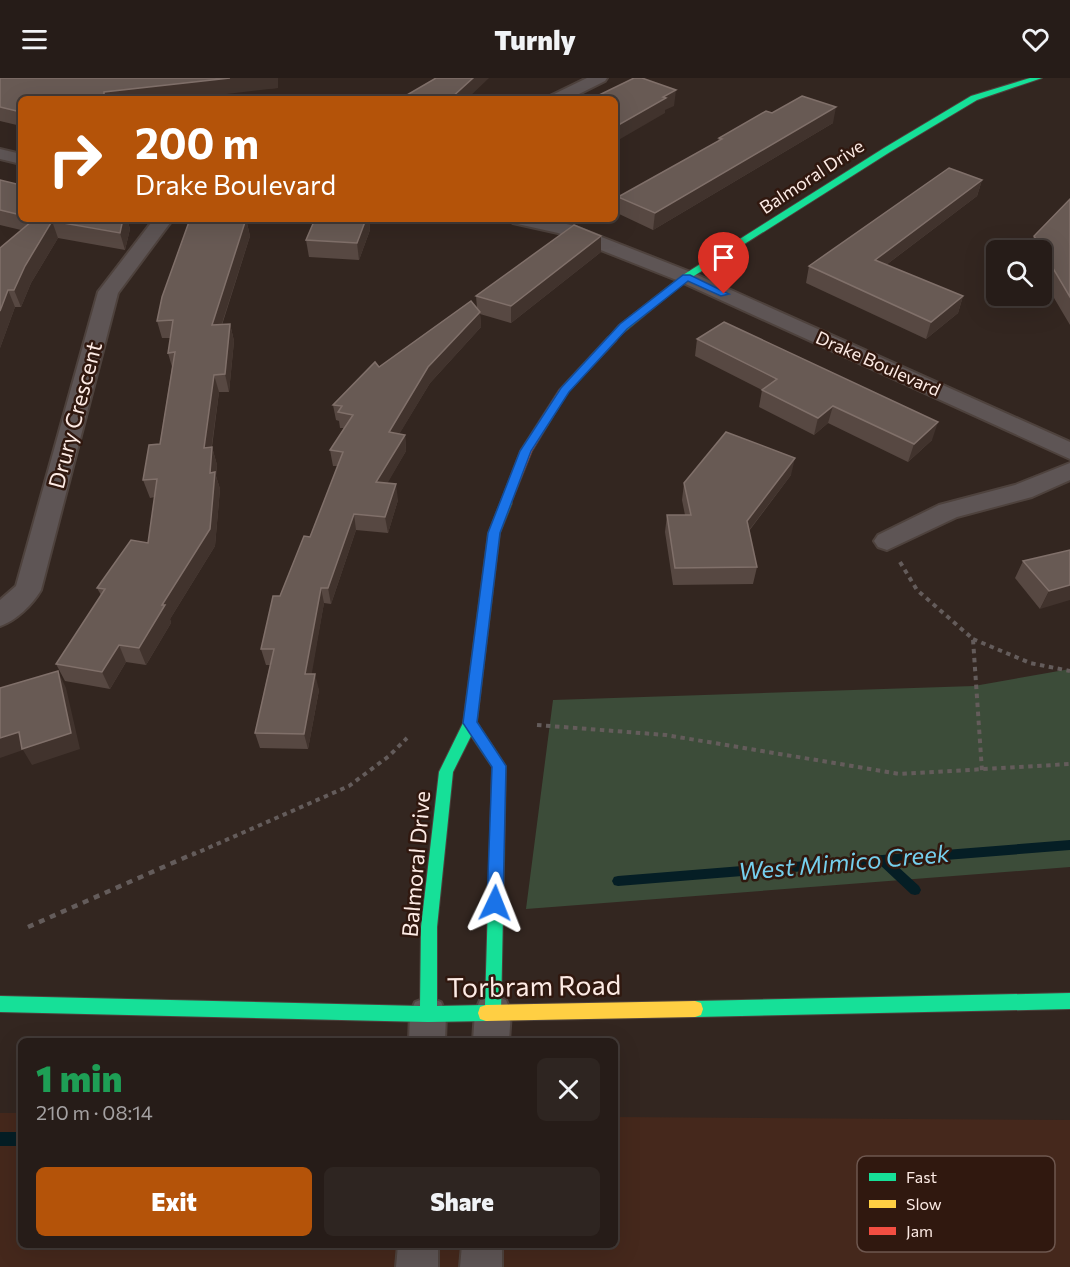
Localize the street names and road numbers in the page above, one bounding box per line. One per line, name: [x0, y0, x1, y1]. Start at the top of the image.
street label: Balmoral Drive: [755, 134, 868, 218]
street label: Drake Boulevard: [813, 326, 944, 400]
street label: Drury Crescent: [42, 339, 107, 491]
street label: Balmoral Drive: [396, 790, 435, 938]
street label: Torbram Road: [446, 967, 622, 1004]

